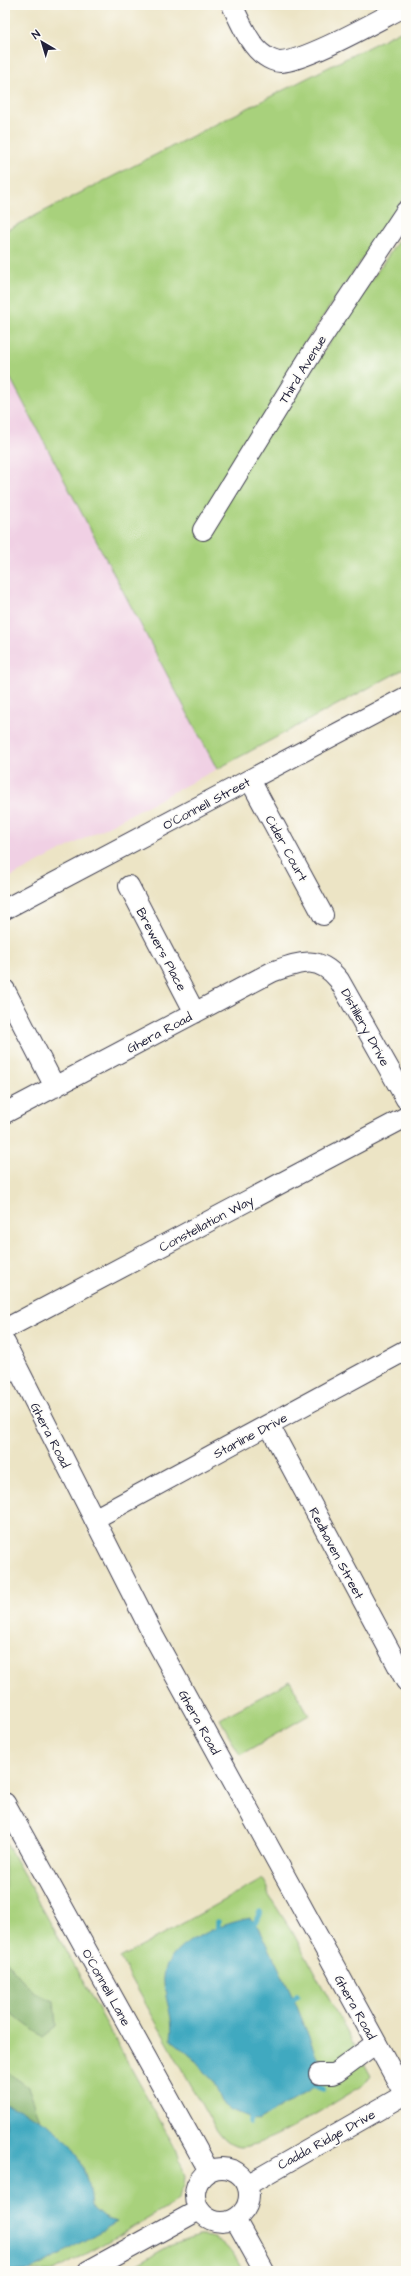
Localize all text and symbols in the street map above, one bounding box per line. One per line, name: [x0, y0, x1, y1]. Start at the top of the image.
north arrow: [22, 22, 62, 62]
text: N: [29, 26, 44, 43]
street label: Third Avenue: [275, 332, 331, 407]
street label: O'Connell Street: [160, 773, 254, 835]
street label: Cider Court: [261, 812, 312, 885]
street label: Brewers Place: [132, 905, 191, 994]
street label: Distillery Drive: [336, 985, 394, 1070]
street label: Ghera Road: [124, 1008, 195, 1058]
street label: Constellation Way: [156, 1191, 257, 1257]
street label: Ghera Road: [26, 1400, 74, 1472]
street label: Starline Drive: [210, 1409, 291, 1463]
street label: Redhaven Street: [304, 1504, 368, 1603]
street label: Ghera Road: [174, 1687, 224, 1758]
street label: O'Connell Lane: [77, 1946, 135, 2029]
street label: Ghera Road: [330, 1972, 380, 2043]
street label: Cadda Ridge Drive: [274, 2106, 379, 2175]

